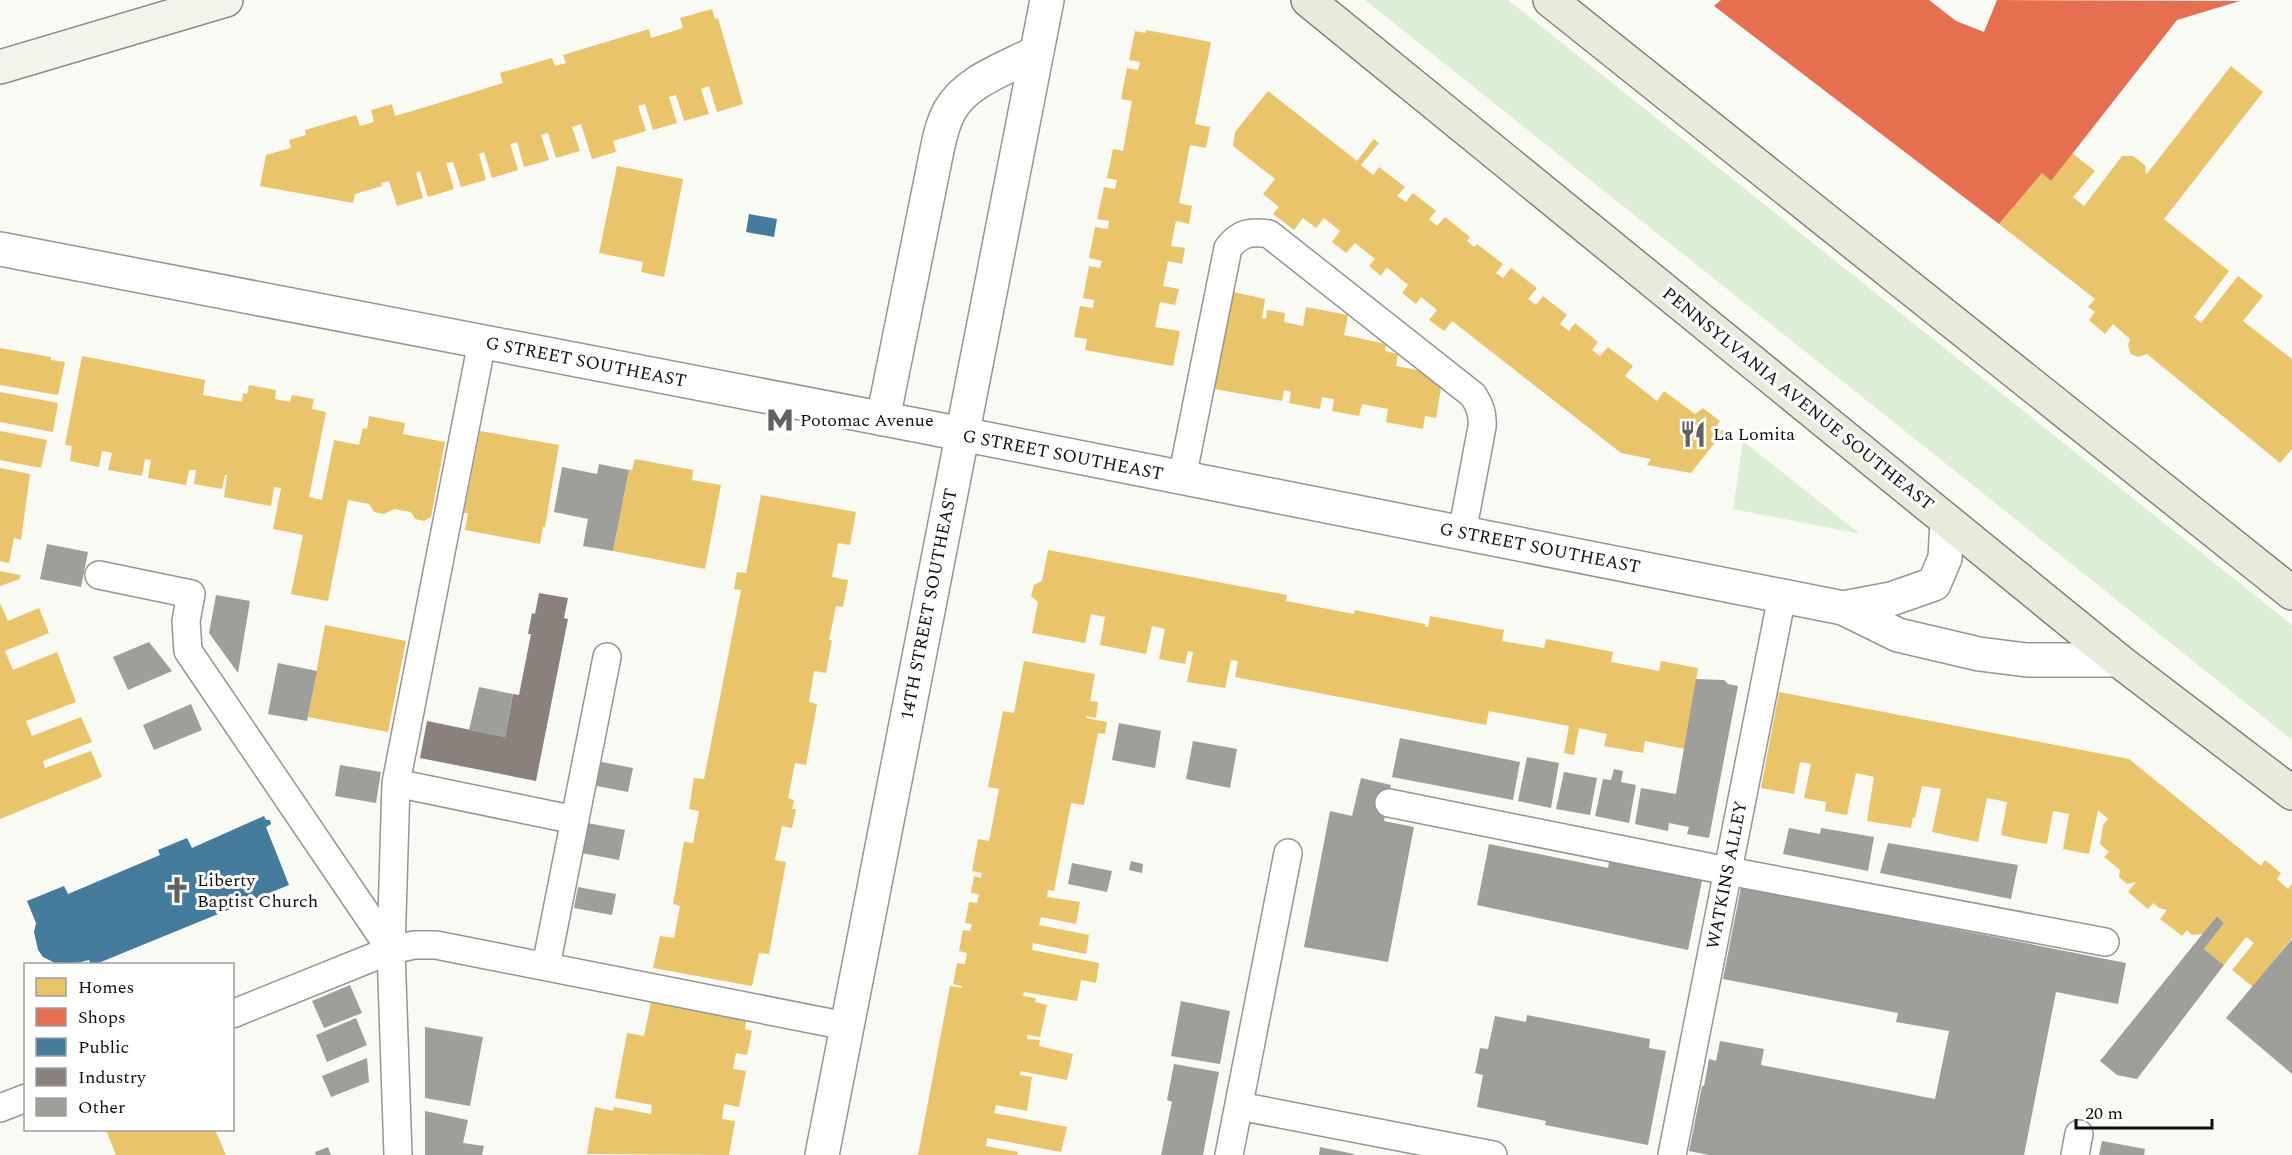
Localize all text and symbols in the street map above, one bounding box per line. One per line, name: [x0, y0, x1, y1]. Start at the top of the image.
street label: PENNSYLVANIA AVENUE SOUTHEAST: [1656, 281, 1940, 517]
street label: G STREET SOUTHEAST: [483, 329, 689, 395]
metro station icon: Potomac Avenue: [765, 405, 795, 435]
place label: Potomac Avenue: [800, 407, 934, 434]
restaurant icon: La Lomita: [1678, 419, 1708, 449]
place label: La Lomita: [1713, 421, 1795, 448]
street label: G STREET SOUTHEAST: [960, 422, 1166, 488]
street label: 14TH STREET SOUTHEAST: [893, 486, 965, 722]
street label: G STREET SOUTHEAST: [1437, 515, 1643, 581]
street label: WATKINS ALLEY: [1699, 798, 1755, 952]
place label: Liberty Baptist Church: [197, 867, 318, 915]
church icon: Liberty Baptist Church: [162, 875, 192, 905]
legend: [24, 963, 234, 1131]
text: Homes: [78, 974, 134, 1001]
text: Shops: [78, 1004, 126, 1031]
text: Public: [78, 1034, 129, 1061]
text: Industry: [78, 1064, 147, 1091]
scale bar: [2076, 1092, 2212, 1130]
text: Other: [78, 1094, 125, 1121]
text: 20 m: [2085, 1100, 2123, 1127]

